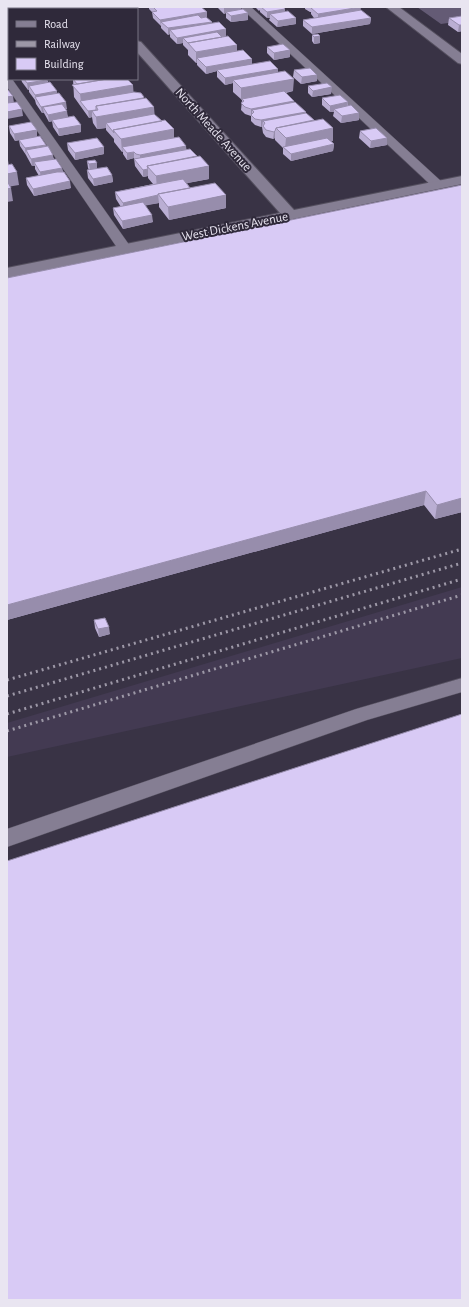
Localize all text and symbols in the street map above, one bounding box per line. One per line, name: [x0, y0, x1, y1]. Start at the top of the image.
legend: [8, 8, 138, 80]
text: Road: [44, 18, 68, 30]
text: Railway: [44, 38, 80, 51]
text: Building: [44, 58, 84, 70]
street label: North Meade Avenue: [172, 86, 254, 174]
street label: West Dickens Avenue: [181, 210, 289, 244]

